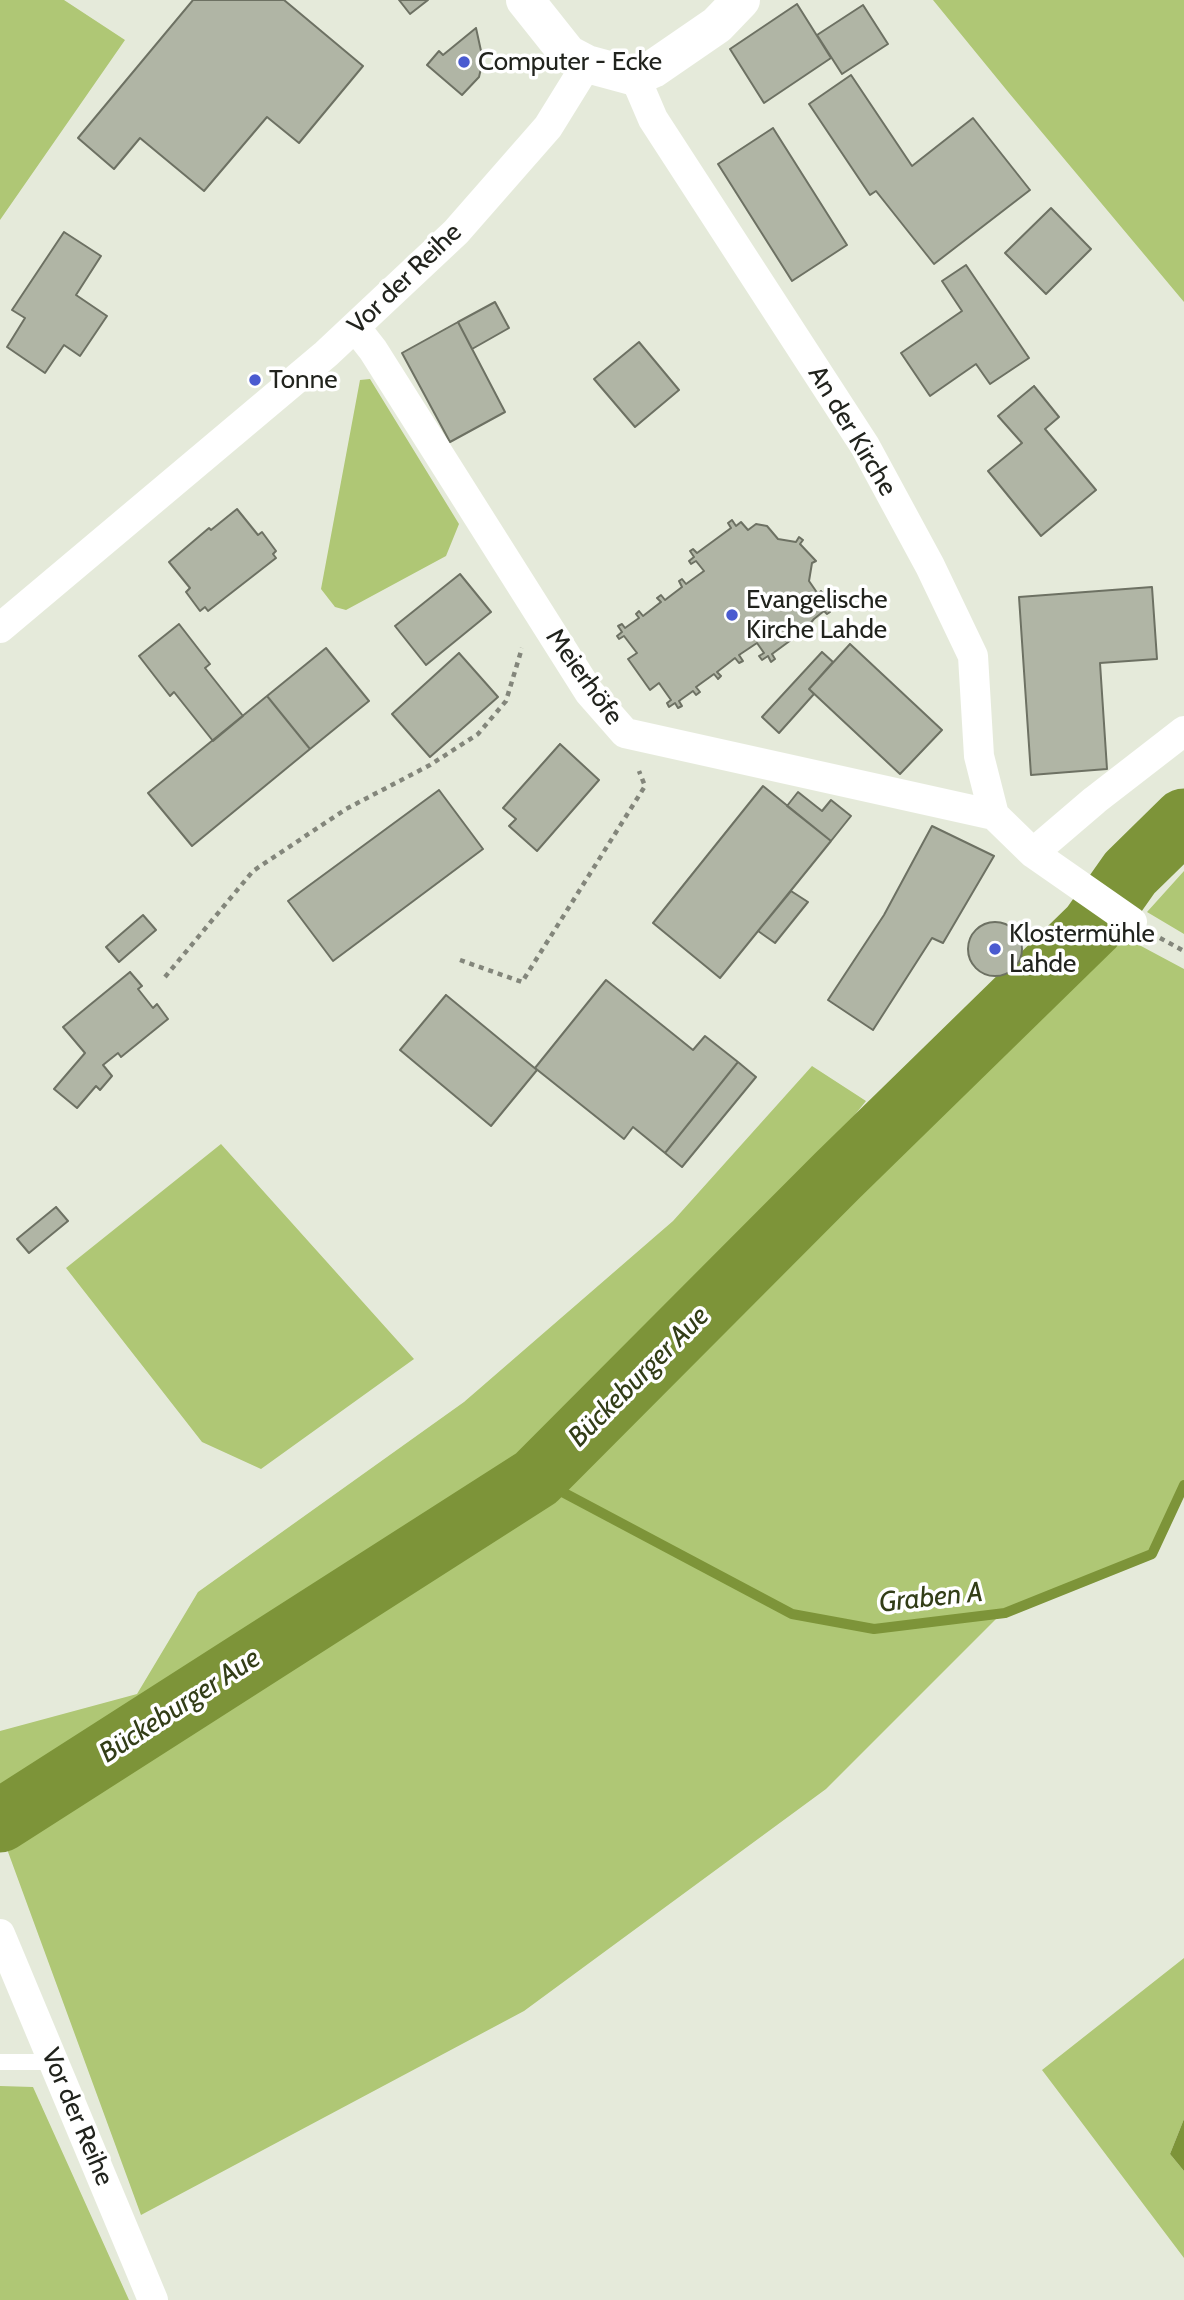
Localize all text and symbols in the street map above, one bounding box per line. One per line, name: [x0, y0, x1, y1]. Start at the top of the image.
place label: Computer - Ecke: [478, 46, 662, 78]
marker: Computer - Ecke: [456, 54, 472, 70]
street label: Vor der Reihe: [342, 217, 468, 341]
street label: An der Kirche: [801, 360, 903, 502]
place label: Tonne: [269, 364, 337, 396]
marker: Tonne: [247, 372, 263, 388]
place label: Evangelische Kirche Lahde: [746, 584, 888, 646]
marker: Evangelische Kirche Lahde: [724, 607, 740, 623]
street label: Meierhöfe: [539, 623, 629, 731]
place label: Klostermühle Lahde: [1009, 918, 1155, 979]
marker: Klostermühle Lahde: [987, 941, 1003, 957]
water label: Bückeburger Aue: [562, 1300, 716, 1454]
water label: Graben A: [877, 1576, 985, 1620]
water label: Bückeburger Aue: [93, 1642, 267, 1770]
street label: Vor der Reihe: [34, 2044, 120, 2190]

